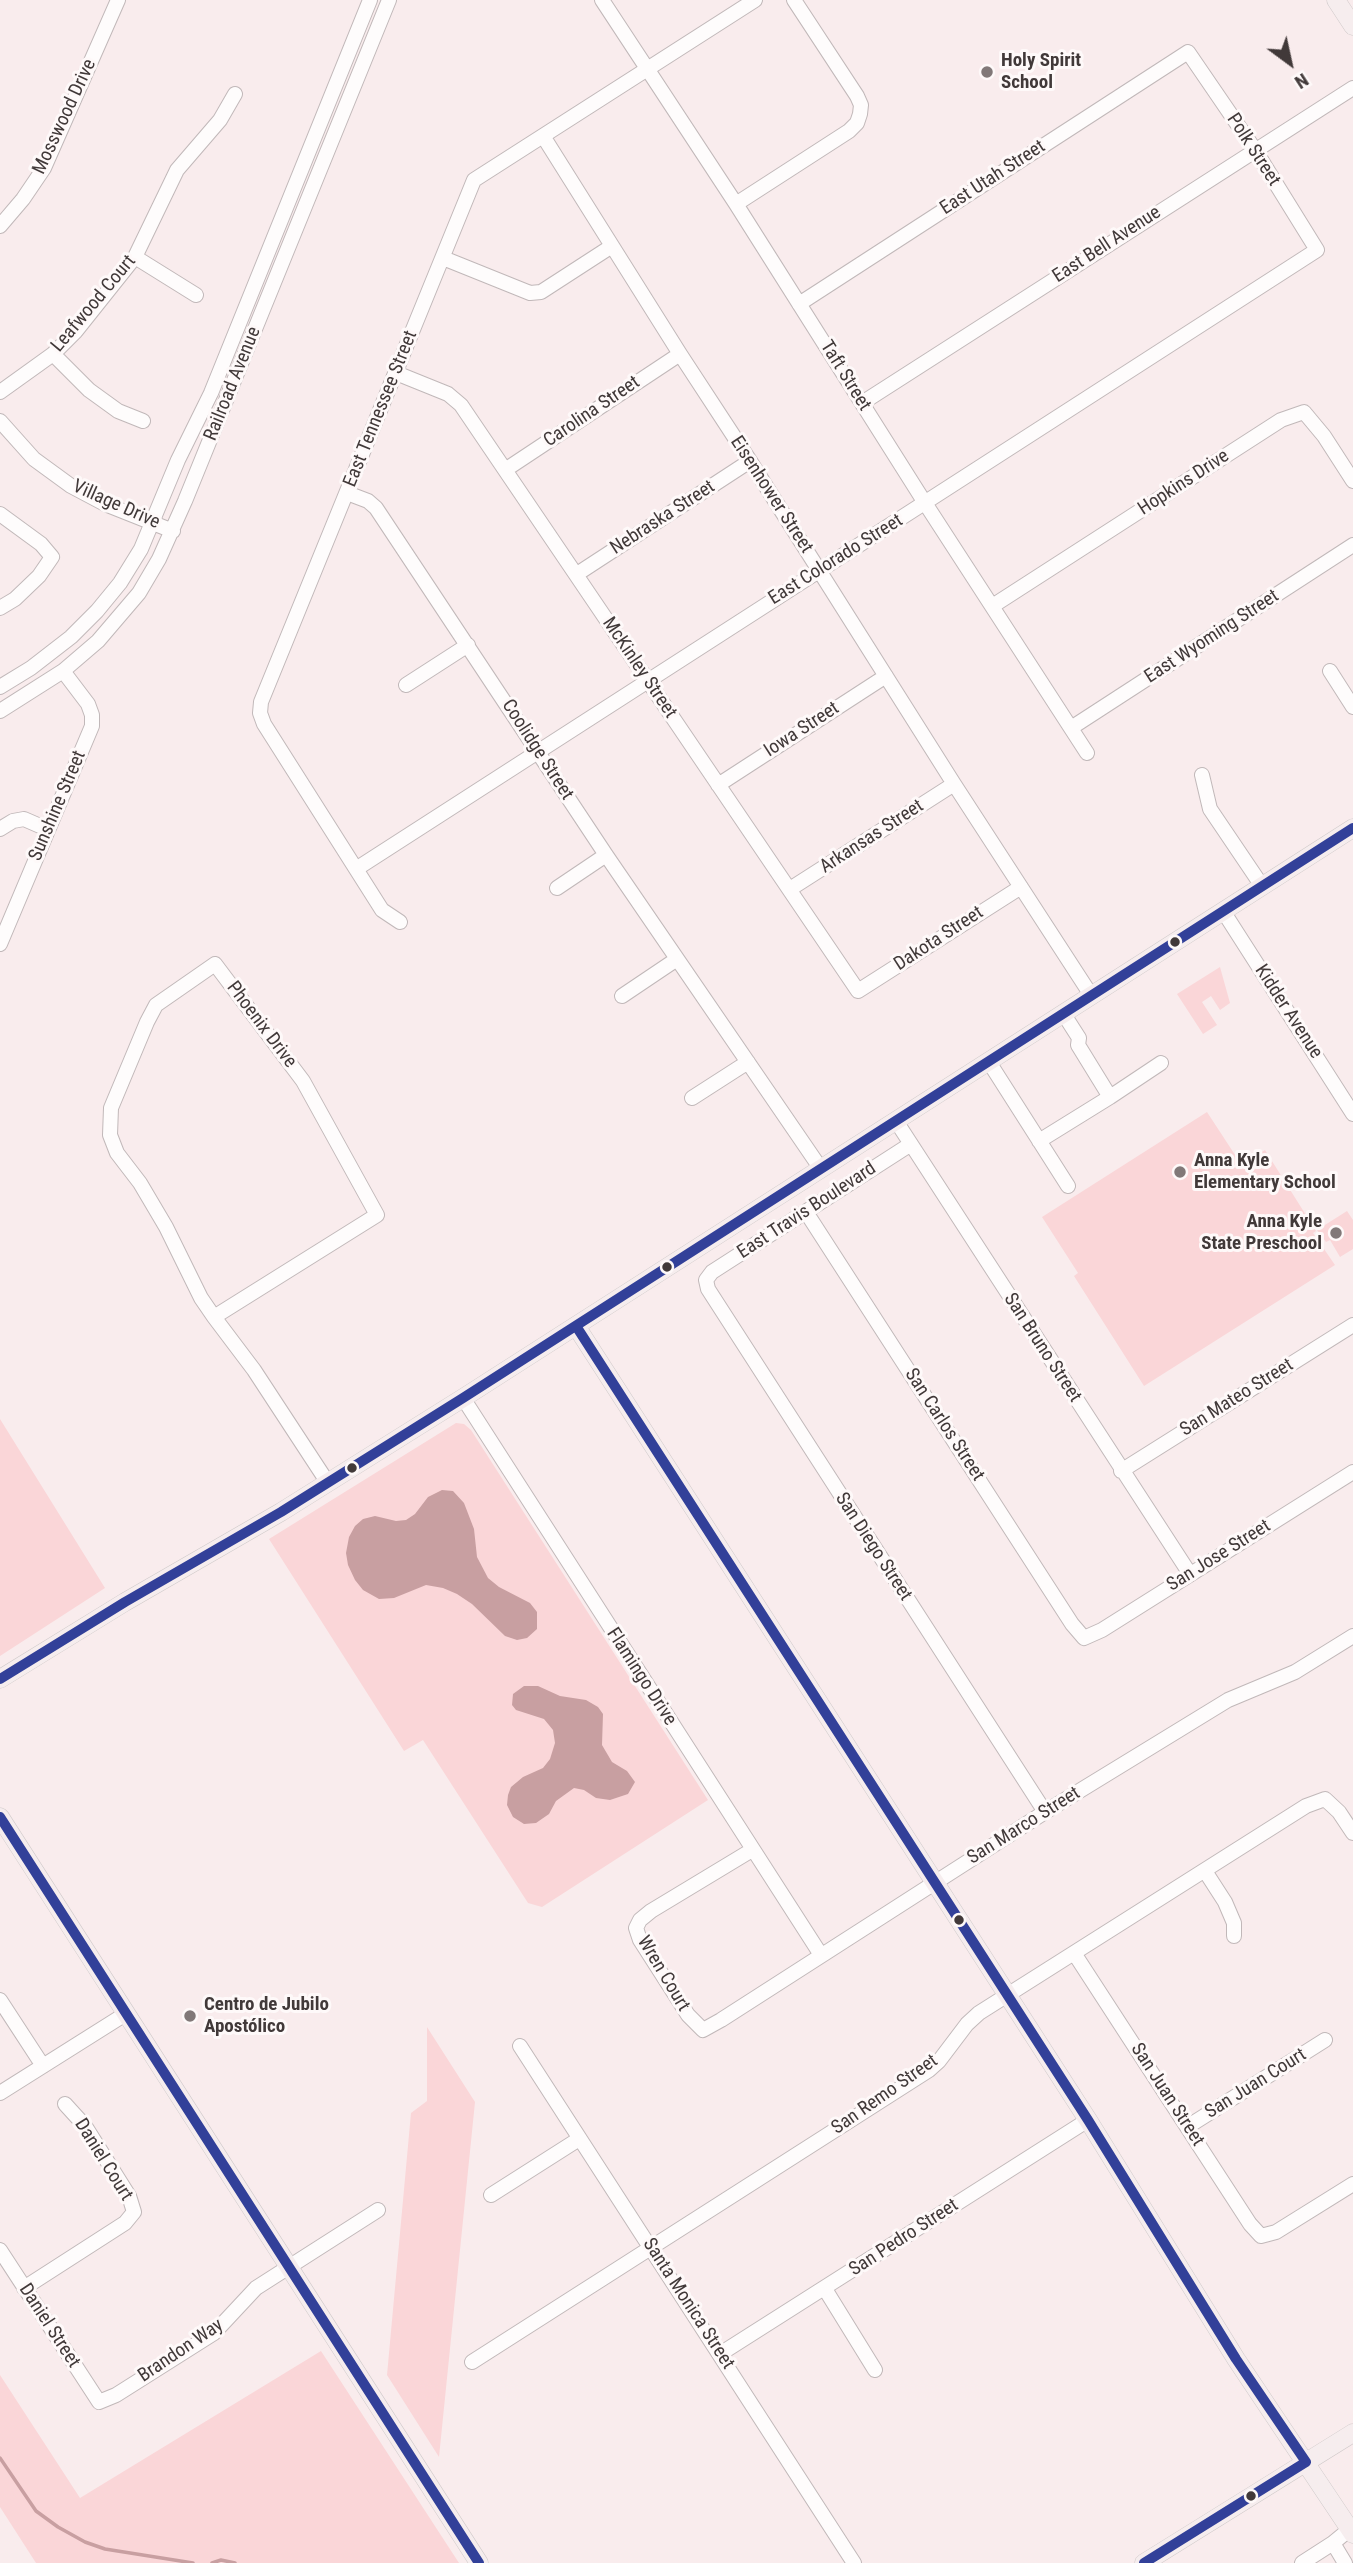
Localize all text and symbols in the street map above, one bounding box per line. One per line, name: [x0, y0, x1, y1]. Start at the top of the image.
north arrow: [1255, 28, 1325, 98]
place label: Holy Spirit School: [1001, 50, 1081, 94]
street label: Mosswood Drive: [28, 56, 102, 178]
marker: Holy Spirit School: [979, 64, 995, 80]
text: N: [1291, 68, 1313, 94]
street label: Polk Street: [1221, 110, 1285, 190]
street label: East Utah Street: [936, 136, 1050, 220]
street label: East Bell Avenue: [1049, 202, 1165, 288]
street label: Leafwood Court: [47, 251, 141, 357]
street label: Railroad Avenue: [200, 324, 266, 444]
street label: East Tennessee Street: [339, 328, 423, 490]
street label: Taft Street: [815, 337, 875, 415]
street label: Carolina Street: [540, 372, 644, 452]
street label: Eisenhower Street: [725, 432, 817, 558]
street label: Hopkins Drive: [1134, 445, 1234, 521]
street label: Village Drive: [69, 476, 163, 534]
street label: Nebraska Street: [607, 476, 719, 560]
street label: East Colorado Street: [765, 510, 907, 610]
street label: East Wyoming Street: [1141, 585, 1283, 689]
street label: McKinley Street: [597, 613, 681, 723]
street label: Coolidge Street: [496, 696, 578, 804]
street label: Iowa Street: [760, 697, 844, 763]
street label: Sunshine Street: [25, 747, 91, 865]
street label: Arkansas Street: [816, 795, 928, 879]
street label: Dakota Street: [890, 902, 988, 976]
unlabelled marker: [1168, 935, 1182, 949]
street label: Kidder Avenue: [1249, 961, 1327, 1063]
street label: Phoenix Drive: [221, 977, 301, 1073]
place label: Anna Kyle Elementary School: [1194, 1150, 1336, 1194]
street label: East Travis Boulevard: [733, 1158, 881, 1264]
marker: Anna Kyle Elementary School: [1172, 1164, 1188, 1180]
place label: Anna Kyle State Preschool: [1201, 1211, 1322, 1255]
marker: Anna Kyle State Preschool: [1328, 1225, 1344, 1241]
unlabelled marker: [660, 1260, 674, 1274]
street label: San Bruno Street: [998, 1289, 1086, 1407]
street label: San Mateo Street: [1176, 1354, 1298, 1442]
street label: San Carlos Street: [899, 1364, 989, 1486]
unlabelled marker: [345, 1461, 359, 1475]
street label: San Diego Street: [830, 1489, 916, 1605]
street label: San Jose Street: [1163, 1515, 1275, 1597]
street label: Flamingo Drive: [601, 1624, 681, 1730]
street label: San Marco Street: [963, 1782, 1085, 1870]
unlabelled marker: [952, 1913, 966, 1927]
street label: Wren Court: [632, 1932, 694, 2016]
place label: Centro de Jubilo Apostólico: [204, 1994, 329, 2038]
marker: Centro de Jubilo Apostólico: [182, 2008, 198, 2024]
street label: San Juan Street: [1125, 2039, 1209, 2151]
street label: San Juan Court: [1201, 2044, 1311, 2124]
street label: San Remo Street: [828, 2050, 942, 2140]
street label: Daniel Court: [69, 2115, 137, 2205]
street label: San Pedro Street: [845, 2194, 963, 2282]
street label: Santa Monica Street: [637, 2234, 739, 2374]
street label: Daniel Street: [13, 2280, 85, 2372]
street label: Brandon Way: [134, 2314, 228, 2388]
unlabelled marker: [1244, 2489, 1258, 2503]

